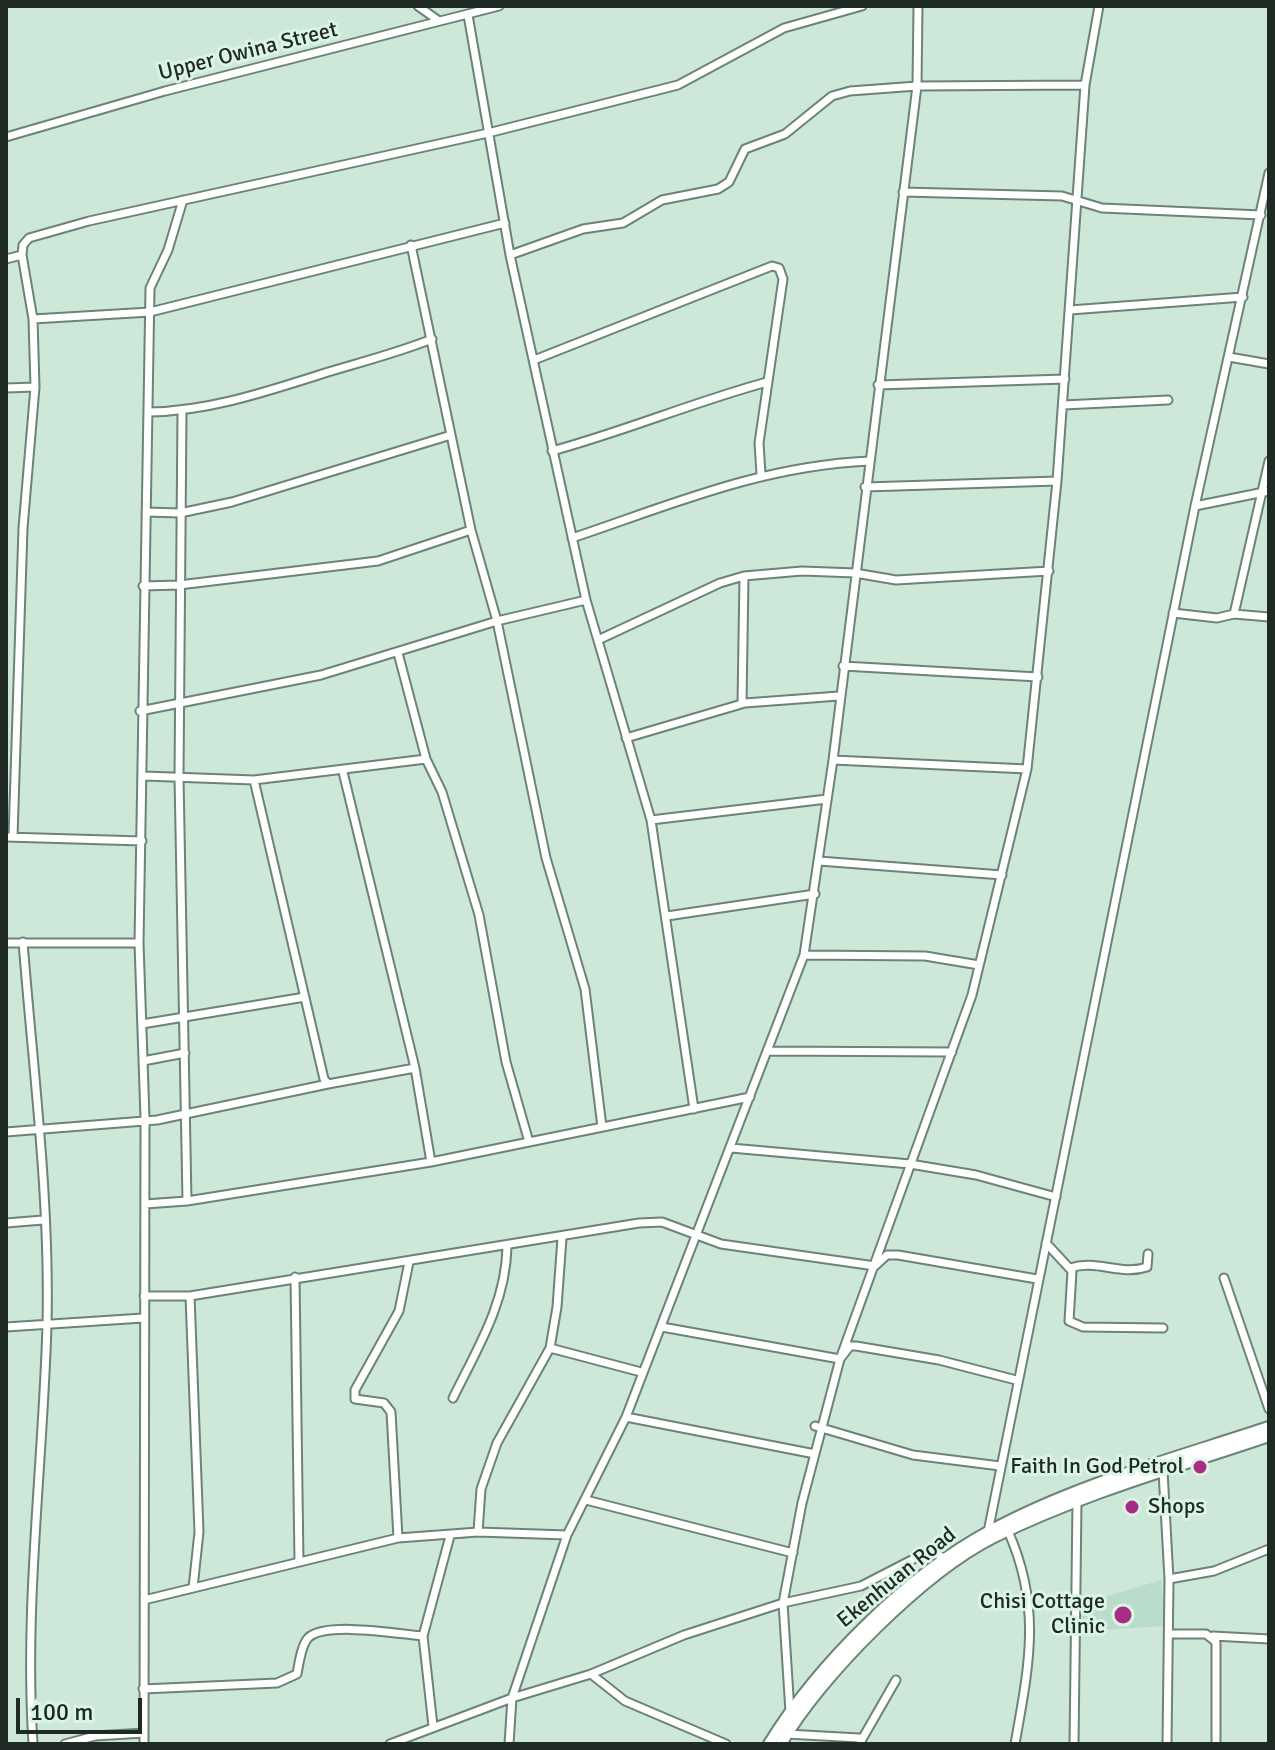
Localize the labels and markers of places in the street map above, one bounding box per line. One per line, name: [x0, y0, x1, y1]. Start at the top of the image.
place label: Faith In God Petrol: [1010, 1454, 1184, 1480]
marker: Faith In God Petrol: [1191, 1458, 1209, 1476]
place label: Shops: [1148, 1494, 1205, 1520]
marker: Shops: [1123, 1498, 1141, 1516]
place label: Chisi Cottage Clinic: [980, 1589, 1105, 1640]
marker: Chisi Cottage Clinic: [1112, 1604, 1134, 1626]

